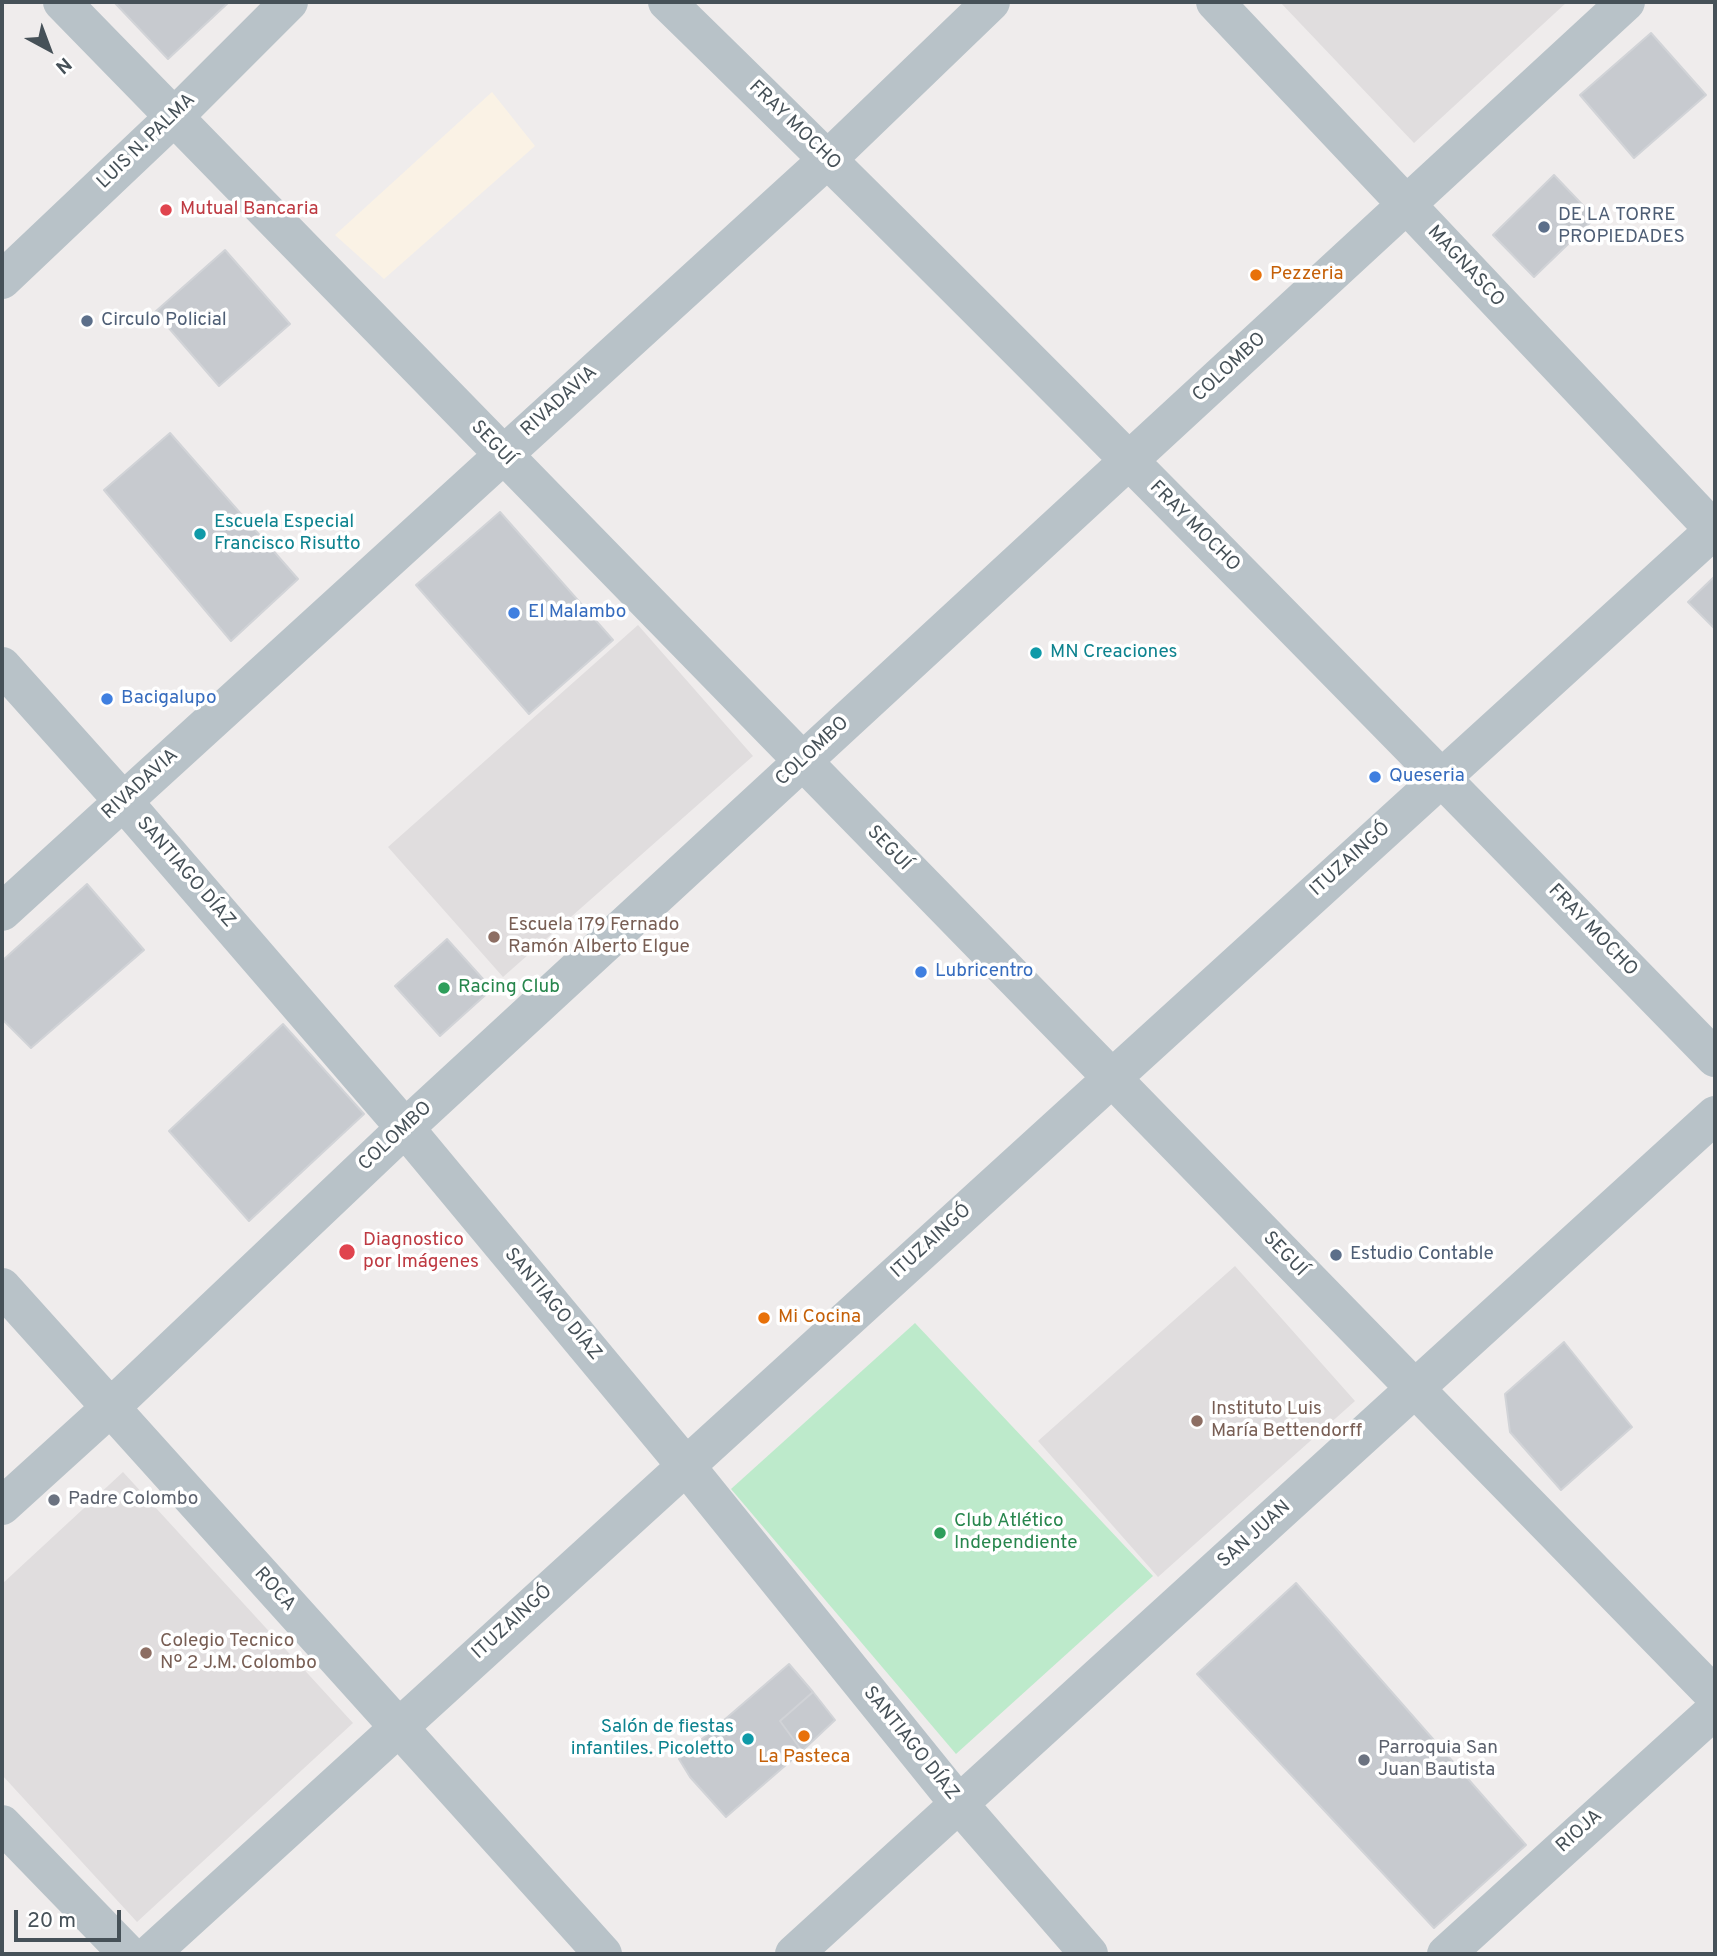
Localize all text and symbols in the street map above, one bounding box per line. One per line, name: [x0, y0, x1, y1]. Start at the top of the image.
north arrow: [14, 14, 84, 84]
text: N: [50, 51, 76, 78]
street label: FRAY MOCHO: [743, 76, 845, 176]
street label: LUIS N. PALMA: [93, 89, 201, 195]
place label: Mutual Bancaria: [180, 199, 318, 221]
marker: Mutual Bancaria: [158, 202, 174, 218]
place label: DE LA TORRE PROPIEDADES: [1558, 205, 1685, 249]
marker: DE LA TORRE PROPIEDADES: [1536, 219, 1552, 235]
street label: MAGNASCO: [1422, 222, 1508, 312]
place label: Pezzeria: [1270, 264, 1344, 286]
marker: Pezzeria: [1248, 267, 1264, 283]
place label: Circulo Policial: [101, 310, 227, 332]
marker: Circulo Policial: [79, 313, 95, 329]
street label: COLOMBO: [1189, 328, 1271, 408]
street label: RIVADAVIA: [517, 362, 603, 442]
street label: SEGUÍ: [465, 417, 519, 471]
street label: FRAY MOCHO: [1144, 477, 1244, 577]
place label: Escuela Especial Francisco Risutto: [214, 512, 361, 556]
marker: Escuela Especial Francisco Risutto: [192, 526, 208, 542]
place label: El Malambo: [528, 602, 626, 624]
marker: El Malambo: [506, 605, 522, 621]
place label: MN Creaciones: [1050, 642, 1177, 664]
marker: MN Creaciones: [1028, 645, 1044, 661]
place label: Bacigalupo: [121, 688, 217, 710]
marker: Bacigalupo: [99, 691, 115, 707]
street label: COLOMBO: [772, 712, 854, 792]
street label: RIVADAVIA: [98, 745, 184, 825]
place label: Queseria: [1389, 766, 1465, 788]
marker: Queseria: [1367, 769, 1383, 785]
street label: SANTIAGO DÍAZ: [131, 813, 239, 933]
street label: ITUZAINGÓ: [1306, 818, 1396, 902]
street label: SEGUÍ: [861, 822, 915, 876]
street label: FRAY MOCHO: [1542, 880, 1642, 982]
place label: Escuela 179 Fernado Ramón Alberto Elgue: [508, 915, 690, 959]
marker: Escuela 179 Fernado Ramón Alberto Elgue: [486, 929, 502, 945]
place label: Lubricentro: [935, 961, 1033, 983]
marker: Lubricentro: [913, 964, 929, 980]
place label: Racing Club: [458, 977, 560, 999]
marker: Racing Club: [436, 980, 452, 996]
street label: COLOMBO: [355, 1097, 437, 1177]
street label: ITUZAINGÓ: [887, 1200, 977, 1284]
street label: SEGUÍ: [1257, 1228, 1311, 1282]
place label: Diagnostico por Imágenes: [363, 1230, 479, 1274]
marker: Diagnostico por Imágenes: [337, 1242, 357, 1262]
street label: SANTIAGO DÍAZ: [499, 1244, 605, 1366]
place label: Estudio Contable: [1350, 1244, 1494, 1266]
marker: Estudio Contable: [1328, 1247, 1344, 1263]
place label: Mi Cocina: [778, 1307, 861, 1329]
marker: Mi Cocina: [756, 1310, 772, 1326]
place label: Instituto Luis María Bettendorff: [1211, 1399, 1362, 1443]
marker: Instituto Luis María Bettendorff: [1189, 1413, 1205, 1429]
place label: Padre Colombo: [68, 1489, 198, 1511]
marker: Padre Colombo: [46, 1492, 62, 1508]
street label: SAN JUAN: [1214, 1496, 1296, 1574]
place label: Club Atlético Independiente: [954, 1511, 1077, 1555]
marker: Club Atlético Independiente: [932, 1525, 948, 1541]
street label: ROCA: [248, 1563, 300, 1617]
street label: ITUZAINGÓ: [468, 1581, 558, 1665]
place label: Colegio Tecnico Nº 2 J.M. Colombo: [160, 1631, 317, 1675]
marker: Colegio Tecnico Nº 2 J.M. Colombo: [138, 1645, 154, 1661]
street label: SANTIAGO DÍAZ: [857, 1683, 963, 1805]
place label: Salón de fiestas infantiles. Picoletto: [571, 1717, 734, 1761]
marker: La Pasteca: [796, 1728, 812, 1744]
marker: Salón de fiestas infantiles. Picoletto: [740, 1731, 756, 1747]
place label: Parroquia San Juan Bautista: [1378, 1738, 1498, 1782]
place label: La Pasteca: [758, 1747, 850, 1769]
marker: Parroquia San Juan Bautista: [1356, 1752, 1372, 1768]
street label: RIOJA: [1552, 1806, 1608, 1858]
scale bar: [18, 1896, 124, 1940]
text: 20 m: [27, 1908, 76, 1935]

